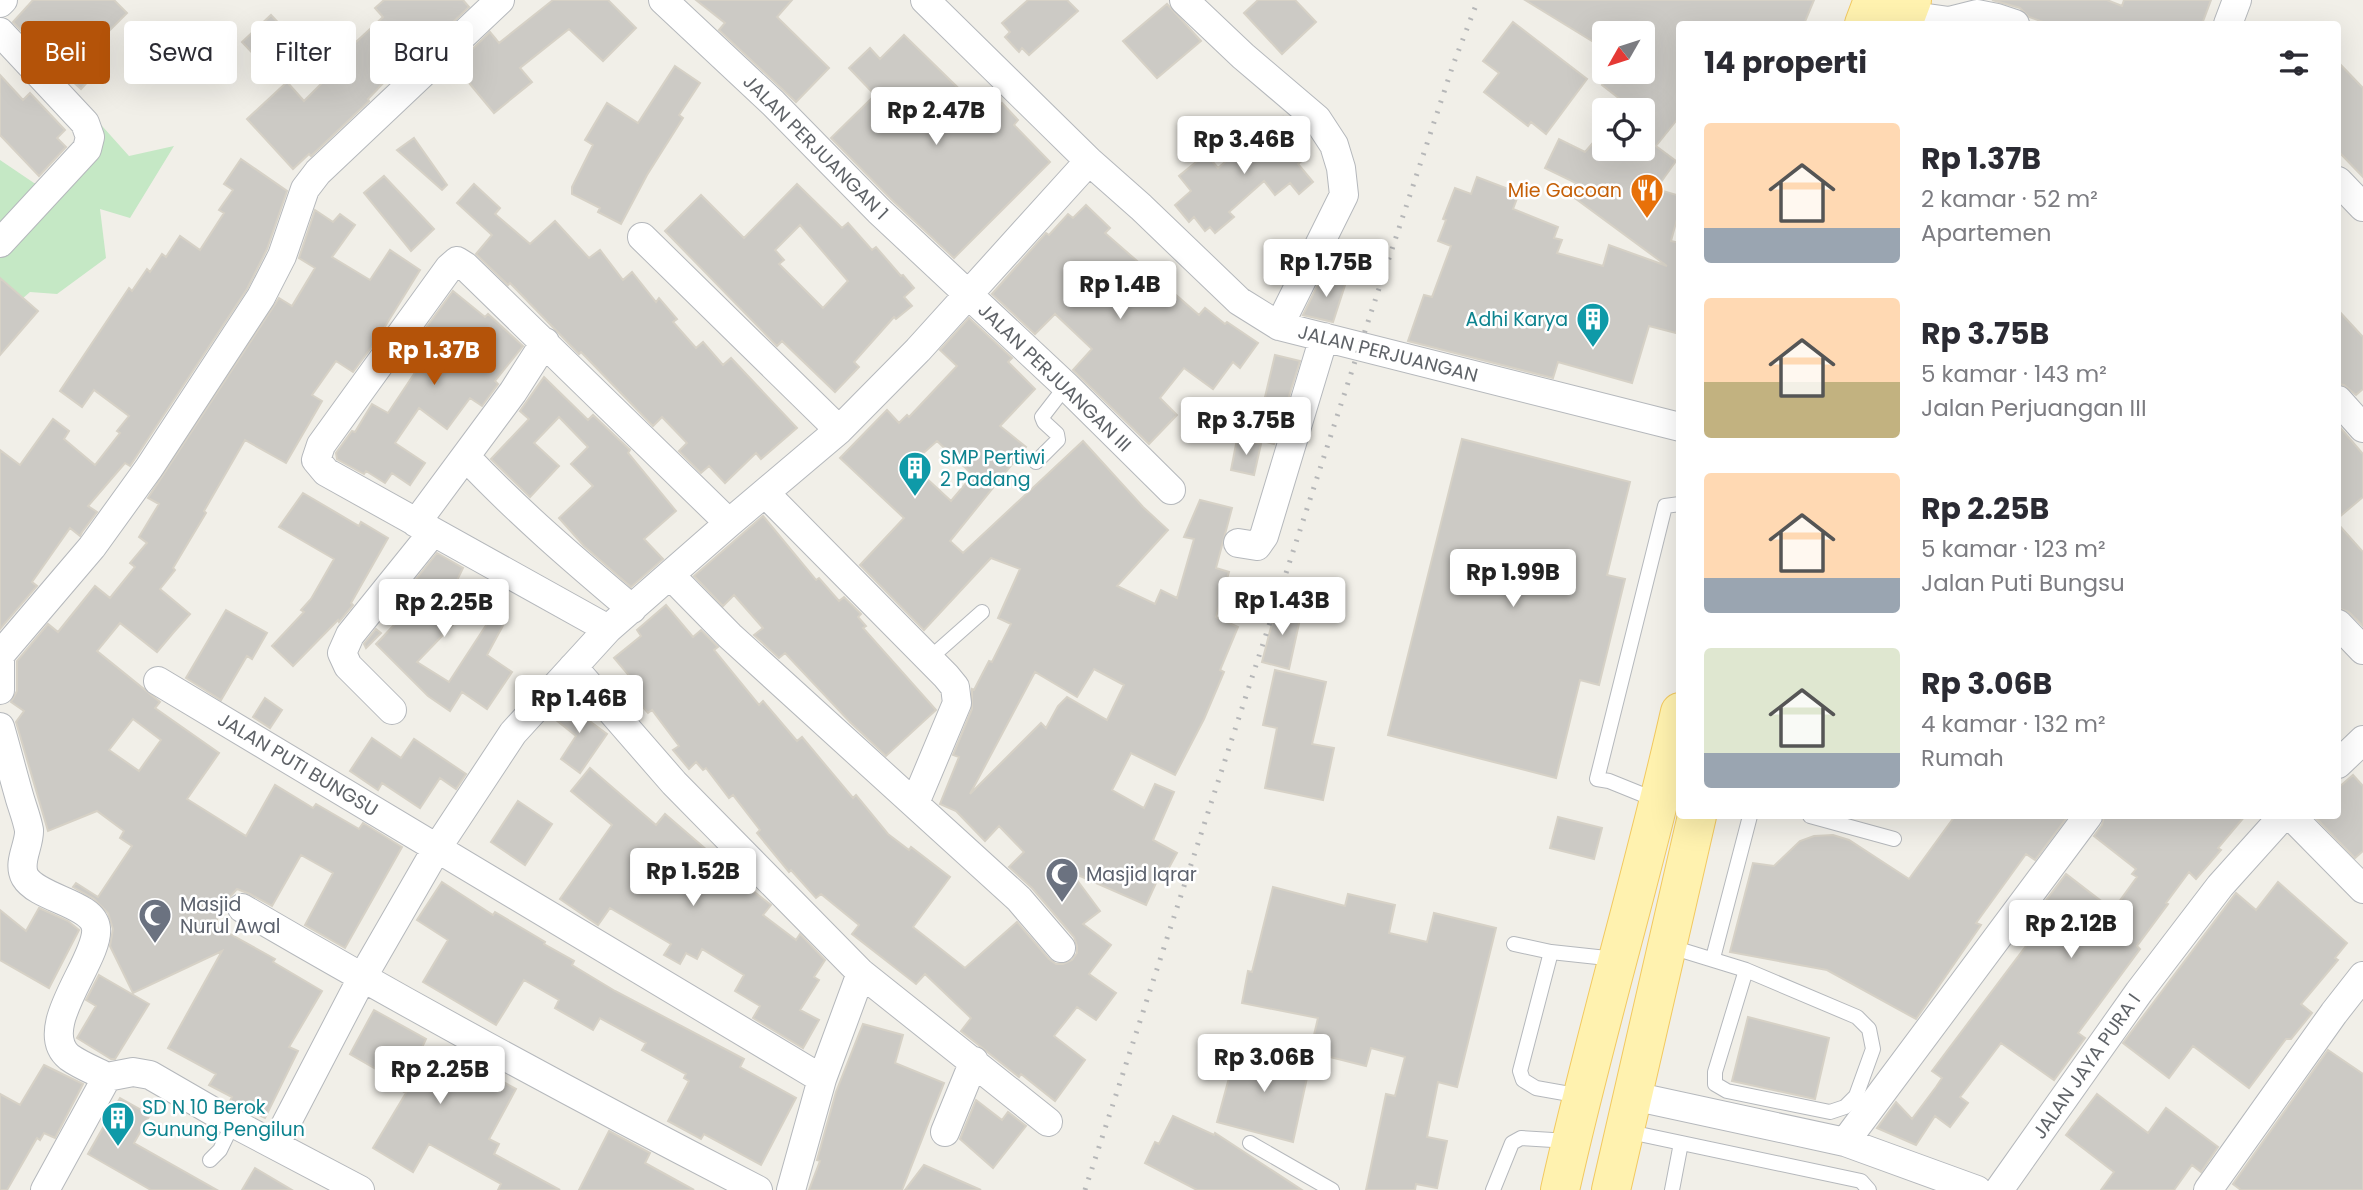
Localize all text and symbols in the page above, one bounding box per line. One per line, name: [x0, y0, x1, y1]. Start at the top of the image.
chip: Beli: [21, 21, 110, 84]
chip: Sewa: [124, 21, 237, 84]
chip: Filter: [251, 21, 356, 84]
chip: Baru: [370, 21, 473, 84]
north arrow: [1592, 21, 1656, 84]
map controls: [1592, 21, 1655, 161]
text: 14 properti: [1704, 41, 1867, 84]
icon: filters: [2275, 44, 2313, 82]
street label: JALAN PERJUANGAN 1: [737, 69, 894, 226]
pin: Rp 2.47B: [864, 88, 1008, 147]
text: Rp 2.47B: [887, 94, 985, 126]
button: locate: [1592, 98, 1655, 161]
pin: Rp 3.46B: [1172, 116, 1316, 176]
text: Rp 3.46B: [1193, 123, 1295, 155]
text: Rp 1.37B: [1921, 137, 2041, 180]
icon: home: [1760, 151, 1844, 235]
restaurant icon: Mie Gacoan: [1628, 171, 1666, 220]
place label: Mie Gacoan: [1508, 177, 1622, 204]
text: 2 kamar · 52 m²: [1921, 183, 2098, 215]
text: Apartemen: [1921, 217, 2051, 249]
pin: Rp 1.75B: [1254, 240, 1398, 299]
text: Rp 1.75B: [1279, 246, 1373, 278]
pin: Rp 1.4B: [1055, 262, 1185, 321]
text: Rp 1.4B: [1079, 268, 1161, 300]
street label: JALAN PERJUANGAN III: [972, 297, 1137, 458]
building icon: Adhi Karya: [1574, 300, 1612, 349]
place label: Adhi Karya: [1466, 306, 1568, 333]
text: Rp 3.75B: [1921, 312, 2049, 355]
street label: JALAN PERJUANGAN: [1295, 318, 1481, 389]
icon: home: [1760, 326, 1844, 410]
pin: Rp 1.37B: [362, 328, 506, 387]
text: Rp 1.37B: [388, 334, 480, 366]
text: 5 kamar · 143 m²: [1921, 358, 2107, 390]
text: Jalan Perjuangan III: [1921, 392, 2147, 424]
pin: Rp 3.75B: [1174, 398, 1318, 457]
text: Rp 3.75B: [1197, 404, 1295, 436]
place label: SMP Pertiwi 2 Padang: [940, 444, 1045, 493]
building icon: SMP Pertiwi 2 Padang: [896, 449, 934, 498]
text: Rp 2.25B: [1921, 487, 2049, 530]
icon: home: [1760, 501, 1844, 585]
text: 5 kamar · 123 m²: [1921, 533, 2106, 565]
pin: Rp 1.99B: [1441, 550, 1585, 609]
text: Rp 1.99B: [1466, 556, 1560, 588]
text: Jalan Puti Bungsu: [1921, 567, 2125, 599]
pin: Rp 1.43B: [1210, 578, 1354, 637]
pin: Rp 2.25B: [372, 580, 516, 639]
text: Rp 1.43B: [1234, 584, 1330, 616]
text: Rp 2.25B: [395, 586, 493, 618]
text: Rp 3.06B: [1921, 662, 2052, 705]
pin: Rp 1.46B: [507, 676, 651, 735]
icon: home: [1760, 676, 1844, 760]
text: Rp 1.46B: [531, 682, 627, 714]
street label: JALAN PUTI BUNGSU: [212, 706, 383, 823]
text: 4 kamar · 132 m²: [1921, 708, 2106, 740]
text: Rumah: [1921, 742, 2004, 774]
pin: Rp 1.52B: [621, 848, 765, 908]
text: Rp 1.52B: [646, 855, 740, 887]
mosque icon: Masjid Iqrar: [1043, 855, 1081, 904]
place label: Masjid Iqrar: [1086, 861, 1197, 888]
place label: Masjid Nurul Awal: [180, 891, 280, 940]
mosque icon: Masjid Nurul Awal: [136, 896, 174, 945]
pin: Rp 2.12B: [1999, 900, 2143, 960]
text: Rp 2.12B: [2025, 907, 2117, 939]
street label: JALAN JAYA PURA I: [2026, 988, 2147, 1145]
pin: Rp 3.06B: [1192, 1034, 1336, 1094]
text: Rp 3.06B: [1214, 1041, 1314, 1073]
pin: Rp 2.25B: [368, 1046, 512, 1106]
text: Rp 2.25B: [391, 1053, 489, 1085]
place label: SD N 10 Berok Gunung Pengilun: [142, 1094, 305, 1143]
building icon: SD N 10 Berok Gunung Pengilun: [99, 1099, 137, 1148]

